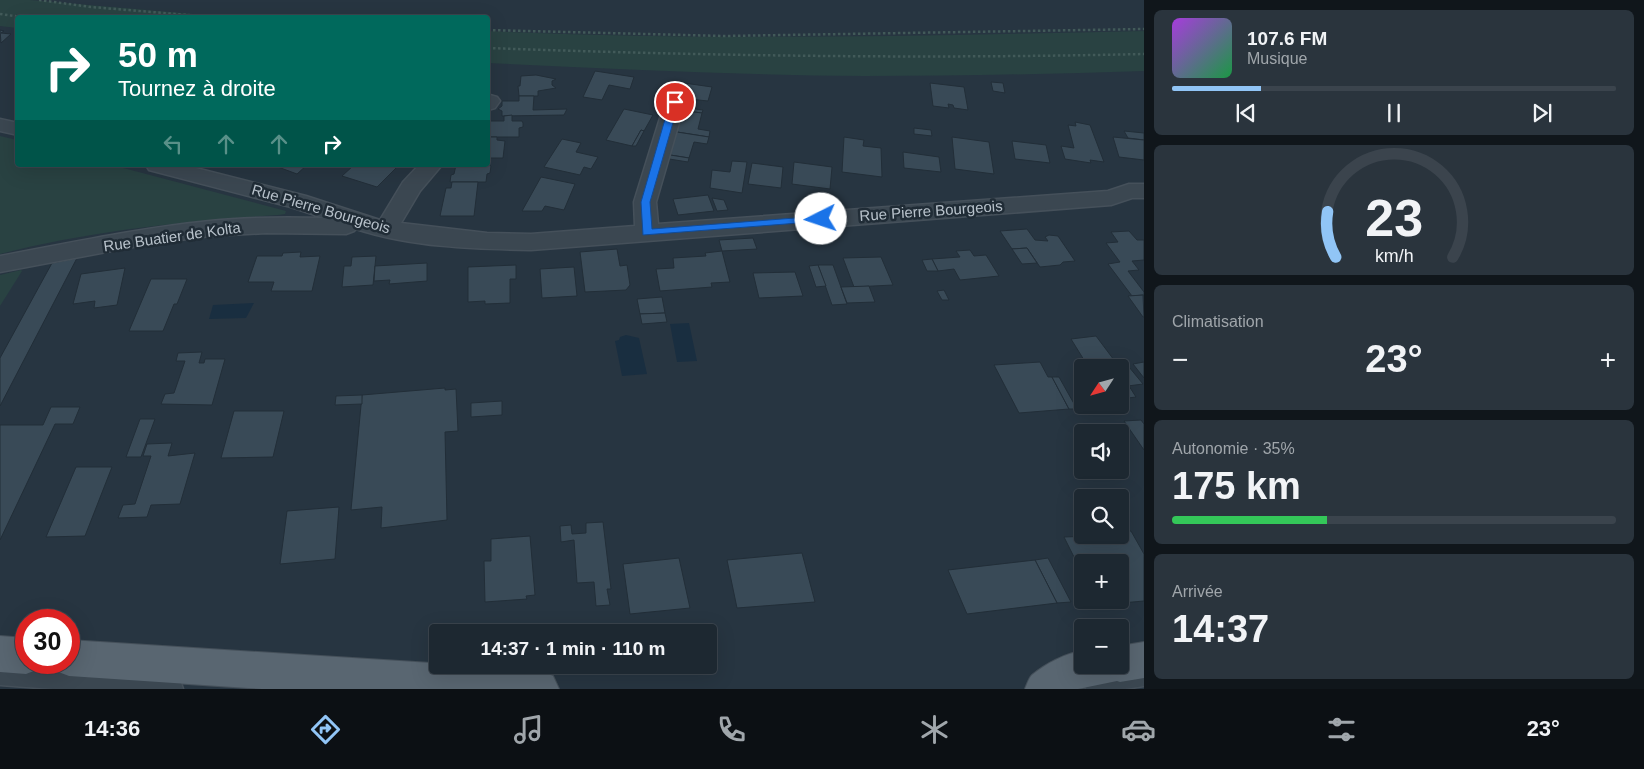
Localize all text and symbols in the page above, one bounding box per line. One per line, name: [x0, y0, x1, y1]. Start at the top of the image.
text: 107.6 FM: [1247, 28, 1327, 49]
icon: right: [35, 35, 100, 100]
text: 50 m: [118, 35, 198, 74]
text: Musique: [1247, 50, 1307, 67]
text: Tournez à droite: [118, 76, 276, 101]
pin: [654, 81, 696, 123]
icon: arrive: [661, 88, 689, 116]
icon: previous: [1232, 99, 1260, 127]
icon: pause: [1380, 99, 1408, 127]
icon: next: [1528, 99, 1556, 127]
icon: left: [159, 130, 187, 158]
icon: ahead: [212, 130, 240, 158]
icon: ahead: [265, 130, 293, 158]
icon: right: [318, 130, 346, 158]
street label: Rue Pierre Bourgeois: [250, 181, 392, 236]
text: 23: [1365, 189, 1423, 247]
position arrow: [794, 192, 846, 244]
street label: Rue Pierre Bourgeois: [859, 197, 1003, 224]
street label: Rue Buatier de Kolta: [102, 218, 242, 255]
text: km/h: [1375, 246, 1413, 266]
text: Climatisation: [1172, 313, 1264, 330]
text: 23°: [1365, 338, 1423, 380]
text: −: [1172, 344, 1188, 375]
text: +: [1600, 344, 1616, 375]
north arrow: [1074, 359, 1129, 414]
map controls: [1074, 359, 1129, 674]
button: sound: [1074, 424, 1129, 479]
text: Autonomie · 35%: [1172, 440, 1295, 457]
text: 175 km: [1172, 465, 1301, 507]
button: search: [1074, 489, 1129, 544]
button: +: [1074, 554, 1129, 609]
text: Arrivée: [1172, 583, 1223, 600]
text: 14:37: [1172, 608, 1269, 650]
speed limit sign: 30: [15, 609, 80, 674]
button: −: [1074, 619, 1129, 674]
text: 14:37 · 1 min · 110 m: [481, 638, 665, 659]
icon: directions: [308, 712, 343, 747]
icon: music: [511, 712, 546, 747]
icon: phone: [714, 712, 749, 747]
icon: climate: [917, 712, 952, 747]
icon: car: [1121, 712, 1156, 747]
icon: filters: [1324, 712, 1359, 747]
text: 14:36: [84, 716, 140, 741]
text: 23°: [1527, 716, 1560, 741]

